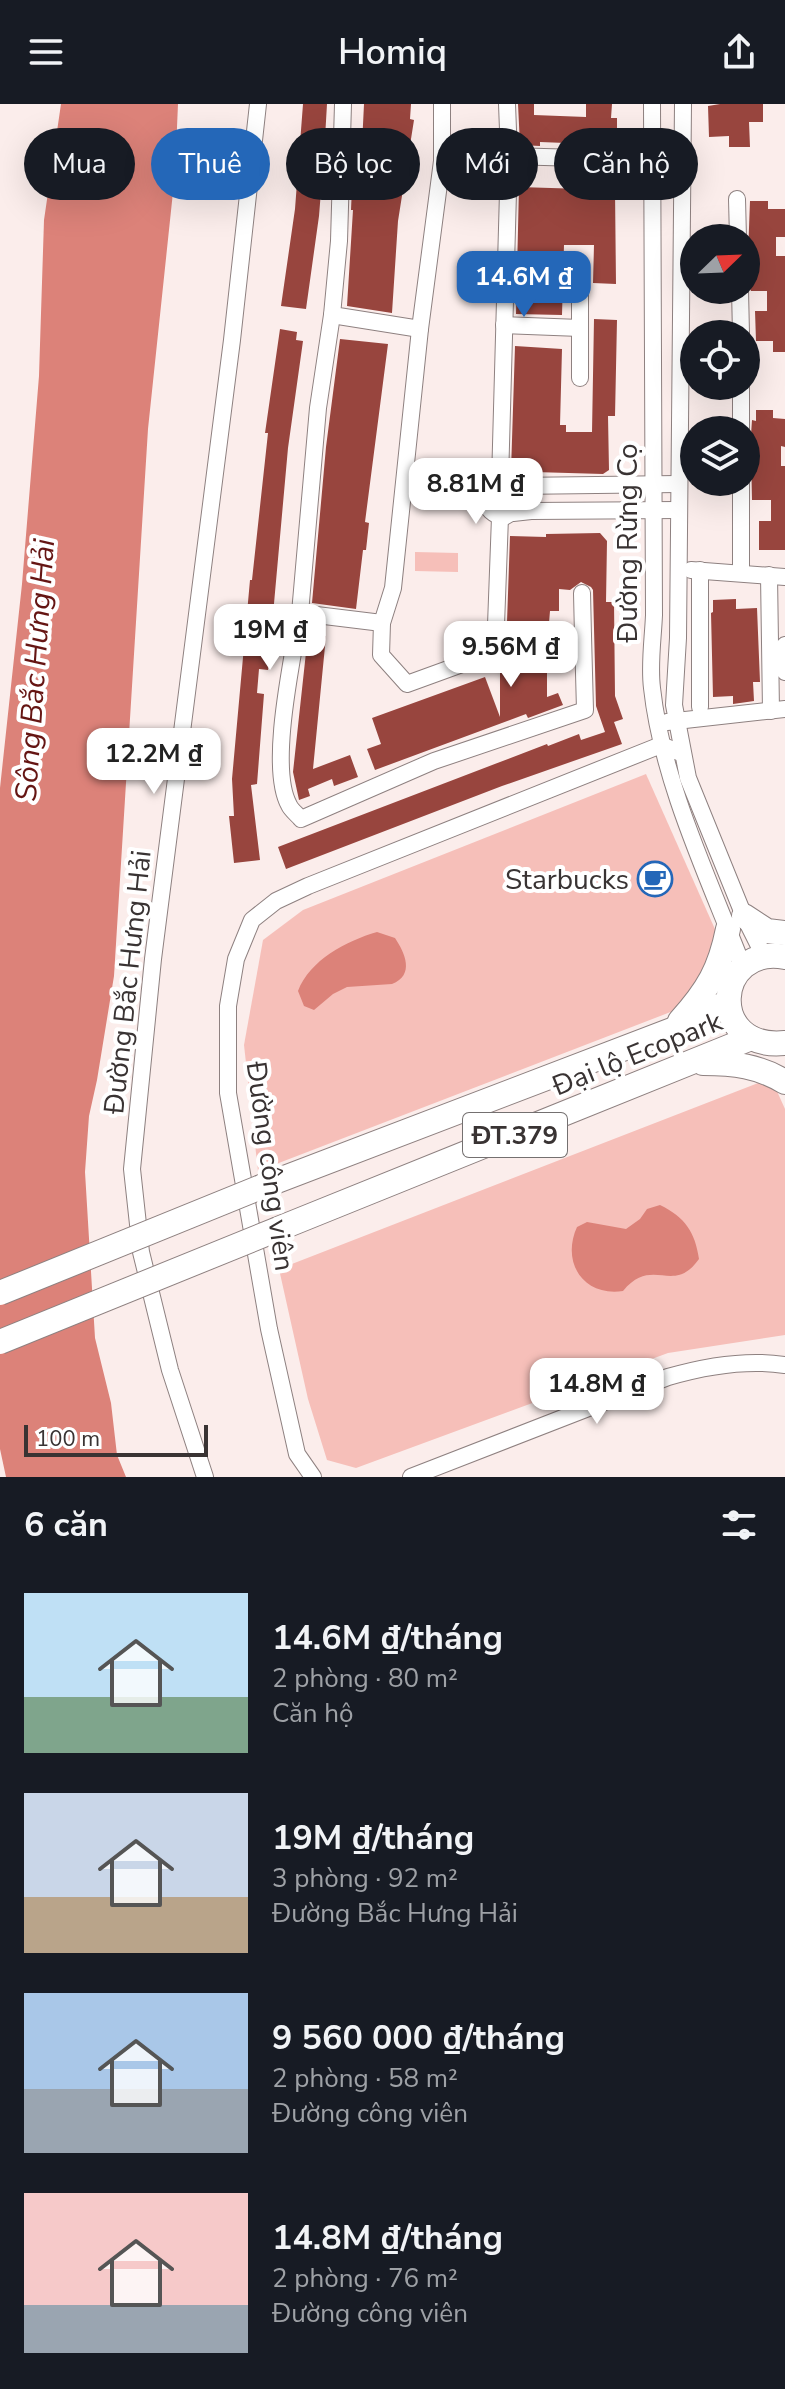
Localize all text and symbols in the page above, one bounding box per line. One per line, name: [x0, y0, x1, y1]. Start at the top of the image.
text: Homiq: [338, 28, 447, 77]
icon: menu: [24, 30, 68, 74]
icon: share: [717, 30, 761, 74]
chip: Mua: [24, 128, 135, 200]
chip: Thuê: [151, 128, 270, 200]
chip: Bộ lọc: [286, 128, 420, 200]
chip: Mới: [436, 128, 538, 200]
chip: Căn hộ: [554, 128, 698, 200]
north arrow: [680, 224, 760, 304]
map controls: [680, 224, 760, 496]
pin: 14.6M ₫: [450, 251, 598, 319]
text: 14.6M ₫: [475, 259, 573, 294]
button: locate: [680, 320, 760, 400]
button: layers: [680, 416, 760, 496]
street label: Đường Rừng Cọ: [609, 443, 647, 644]
pin: 8.81M ₫: [402, 458, 550, 526]
text: 8.81M ₫: [427, 466, 525, 501]
water label: Sông Bắc Hưng Hải: [6, 536, 65, 803]
pin: 19M ₫: [214, 604, 326, 672]
text: 19M ₫: [232, 612, 308, 647]
pin: 9.56M ₫: [437, 621, 585, 689]
text: 9.56M ₫: [462, 629, 560, 664]
pin: 12.2M ₫: [80, 728, 228, 796]
text: 12.2M ₫: [105, 736, 203, 771]
street label: Đường Bắc Hưng Hải: [95, 848, 161, 1117]
cafe icon: Starbucks: [636, 860, 674, 898]
place label: Starbucks: [505, 861, 629, 899]
street label: Đại lộ Ecopark: [546, 1002, 729, 1106]
street label: Đường công viên: [236, 1058, 304, 1273]
road number: ĐT.379: [463, 1113, 567, 1157]
pin: 14.8M ₫: [523, 1358, 671, 1426]
text: 14.8M ₫: [548, 1366, 646, 1401]
scale bar: [24, 1421, 208, 1457]
text: 100 m: [36, 1424, 100, 1454]
text: 6 căn: [24, 1502, 108, 1548]
icon: filters: [717, 1503, 761, 1547]
text: 14.6M ₫/tháng: [272, 1615, 503, 1661]
icon: home: [88, 1625, 184, 1721]
text: 2 phòng · 80 m²: [272, 1661, 458, 1696]
text: Căn hộ: [272, 1696, 354, 1731]
text: 19M ₫/tháng: [272, 1815, 474, 1861]
icon: home: [88, 1825, 184, 1921]
text: 3 phòng · 92 m²: [272, 1861, 458, 1896]
text: Đường Bắc Hưng Hải: [272, 1896, 518, 1931]
text: 9 560 000 ₫/tháng: [272, 2015, 565, 2061]
icon: home: [88, 2025, 184, 2121]
text: 2 phòng · 58 m²: [272, 2061, 458, 2096]
text: Đường công viên: [272, 2096, 468, 2131]
text: 14.8M ₫/tháng: [272, 2215, 503, 2261]
icon: home: [88, 2225, 184, 2321]
text: 2 phòng · 76 m²: [272, 2261, 458, 2296]
text: Đường công viên: [272, 2296, 468, 2331]

